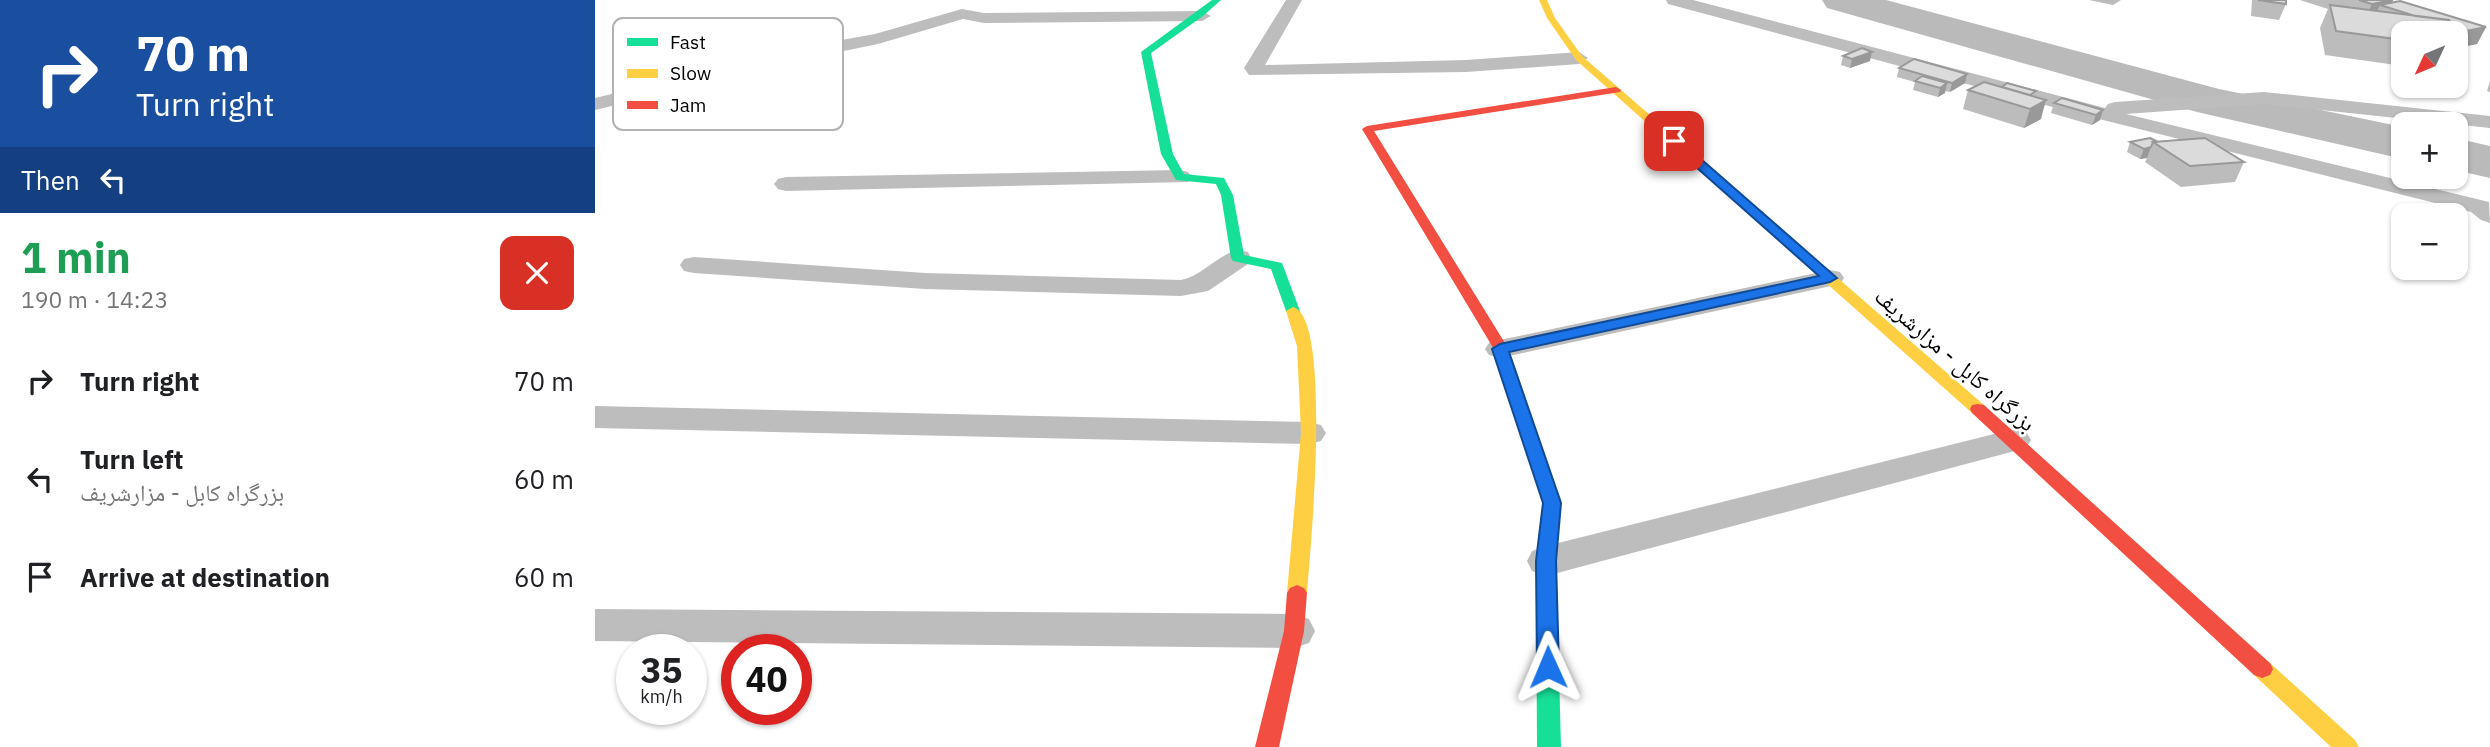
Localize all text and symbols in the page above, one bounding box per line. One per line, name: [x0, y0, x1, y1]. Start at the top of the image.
legend: [613, 18, 843, 130]
text: 70 m: [136, 21, 250, 84]
north arrow: [2391, 21, 2467, 98]
map controls: [2391, 21, 2468, 280]
icon: right: [21, 28, 112, 119]
text: Fast: [670, 30, 706, 54]
text: Slow: [670, 61, 711, 85]
text: Turn right: [136, 83, 274, 125]
text: Jam: [670, 93, 706, 117]
pin: [1644, 111, 1704, 171]
button: +: [2391, 112, 2468, 189]
icon: arrive: [1655, 122, 1693, 160]
icon: left: [94, 161, 132, 199]
text: Then: [21, 163, 80, 197]
button: −: [2391, 203, 2468, 280]
text: 1 min: [21, 230, 131, 285]
button: close: [500, 236, 574, 310]
street label: بزرگراه کابل - مزارشریف: [1869, 281, 2043, 437]
text: 190 m · 14:23: [21, 284, 168, 314]
icon: right: [21, 362, 59, 400]
text: Turn right: [80, 364, 199, 398]
text: 70 m: [514, 364, 574, 398]
text: Turn left: [80, 442, 183, 476]
icon: left: [21, 460, 59, 498]
text: 60 m: [514, 462, 574, 496]
text: بزرگراه کابل - مزارشریف: [80, 477, 284, 507]
icon: arrive: [21, 558, 59, 596]
text: Arrive at destination: [80, 560, 330, 594]
text: 60 m: [514, 560, 574, 594]
position arrow: [1511, 630, 1585, 704]
speed limit sign: 40: [721, 634, 812, 725]
text: 35: [640, 647, 683, 693]
text: km/h: [640, 685, 683, 708]

